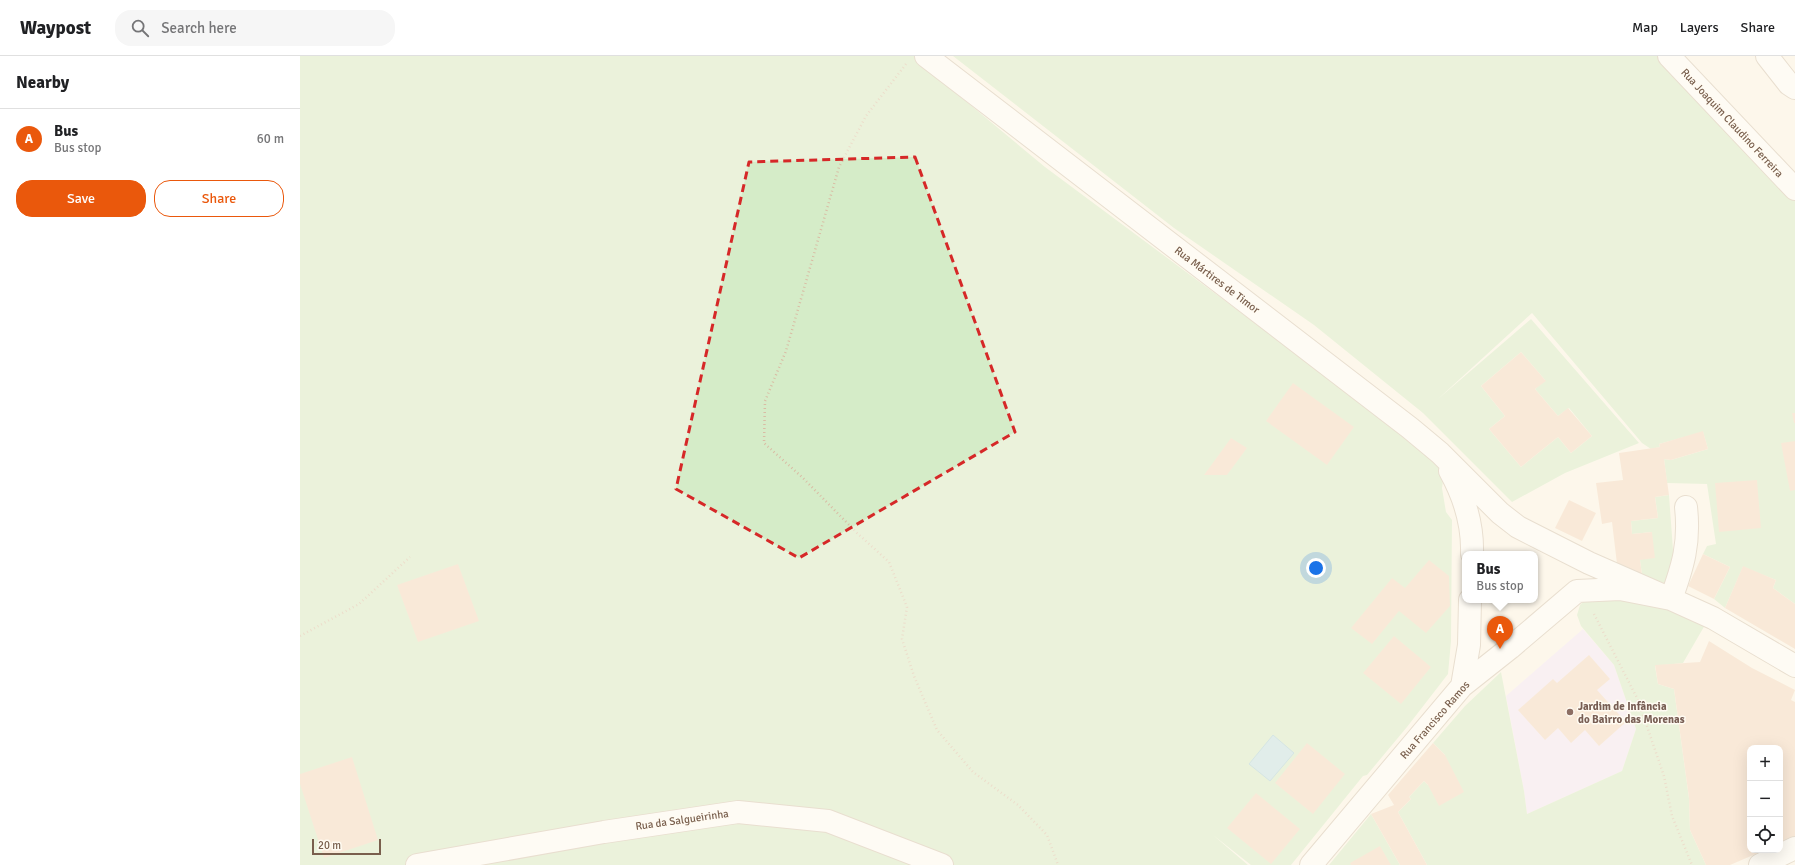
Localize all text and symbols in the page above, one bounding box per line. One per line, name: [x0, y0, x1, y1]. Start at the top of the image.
search box: [115, 10, 395, 46]
text: Waypost: [20, 16, 91, 40]
icon: search: [129, 17, 151, 39]
text: Search here: [161, 19, 237, 37]
text: Map: [1632, 19, 1658, 36]
text: Layers: [1680, 19, 1719, 36]
text: Share: [1741, 19, 1775, 36]
street label: Rua Joaquim Claudino Ferreira: [1678, 66, 1786, 180]
text: Nearby: [16, 72, 69, 93]
text: Bus: [54, 122, 78, 140]
text: A: [25, 131, 33, 147]
text: 60 m: [257, 131, 284, 147]
text: Bus stop: [54, 140, 101, 156]
button: Save: [16, 180, 146, 217]
button: Share: [154, 180, 284, 217]
street label: Rua Mártires de Timor: [1172, 244, 1262, 316]
popup: [1462, 551, 1538, 603]
your location: [1306, 558, 1326, 578]
text: Bus: [1476, 560, 1500, 578]
text: Bus stop: [1476, 578, 1524, 594]
pin: A: [1487, 616, 1513, 649]
street label: Rua Francisco Ramos: [1398, 678, 1473, 762]
place label: Jardim de Infância do Bairro das Morenas: [1578, 700, 1685, 726]
marker: Jardim de Infância do Bairro das Morenas: [1565, 707, 1575, 717]
map controls: [1747, 745, 1783, 853]
button: +: [1747, 745, 1783, 781]
button: −: [1747, 781, 1783, 817]
street label: Rua da Salgueirinha: [634, 807, 730, 833]
button: locate: [1747, 817, 1783, 853]
scale bar: [312, 837, 381, 856]
text: 20 m: [318, 839, 341, 852]

